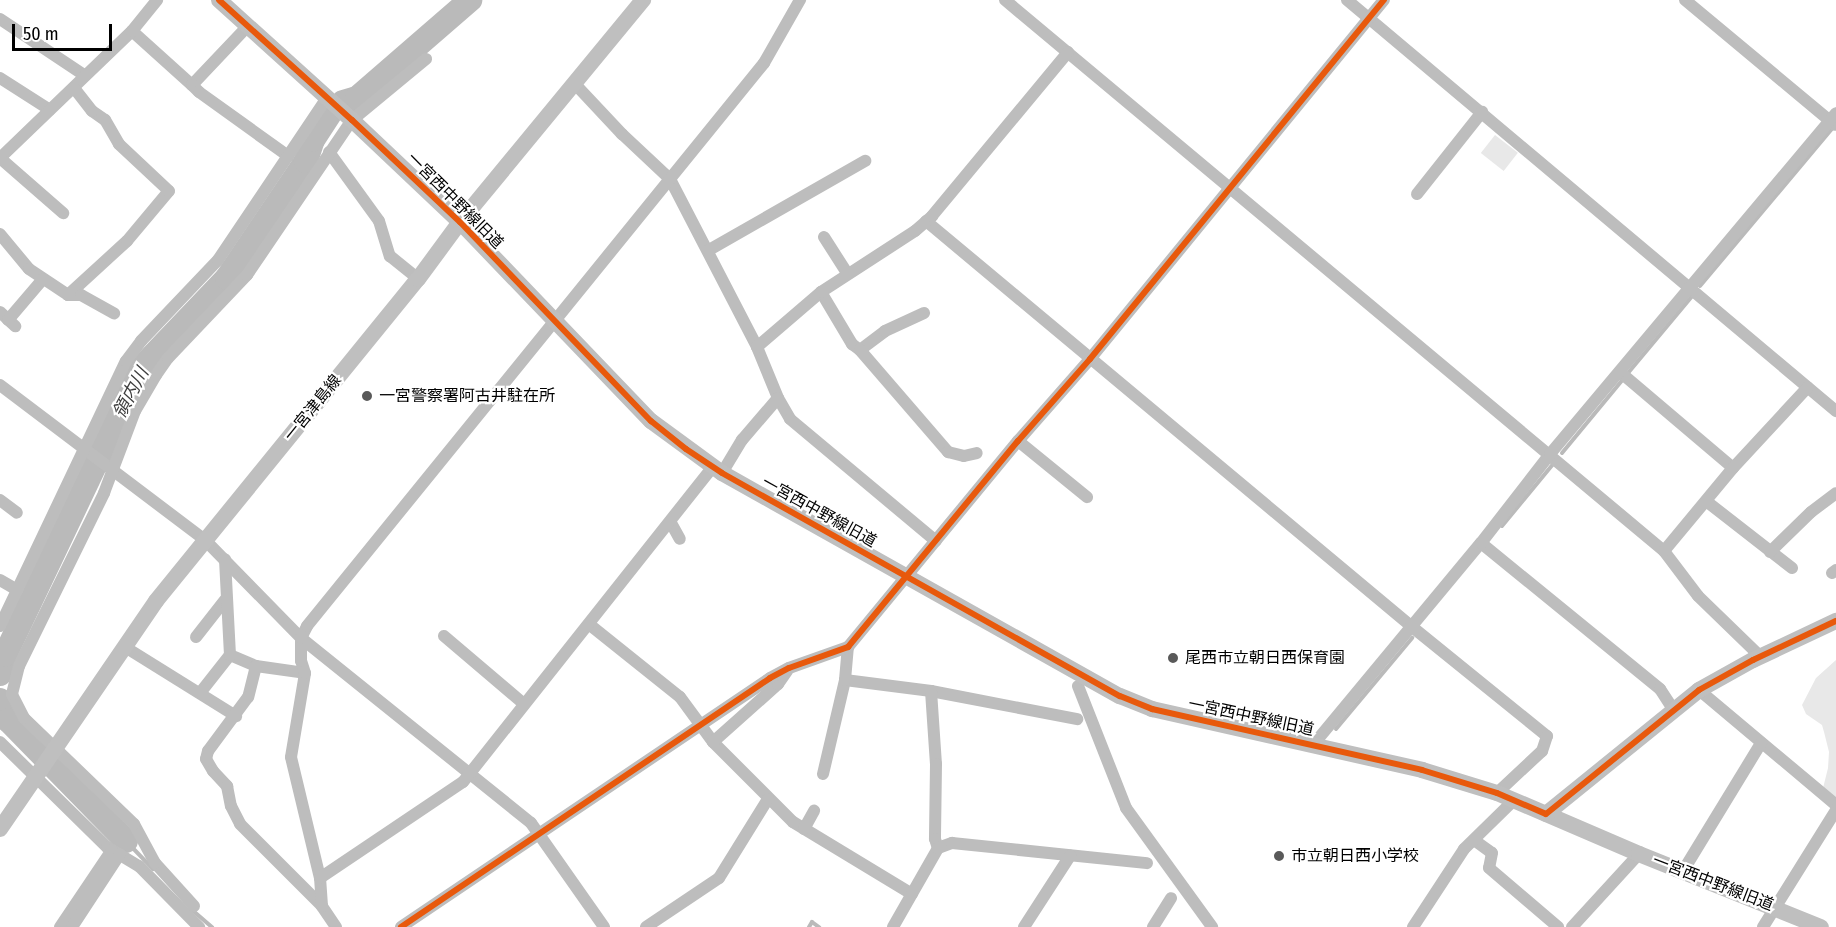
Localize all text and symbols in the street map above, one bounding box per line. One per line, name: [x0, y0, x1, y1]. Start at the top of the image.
scale bar: [15, 12, 116, 50]
text: 50 m: [23, 23, 59, 45]
street label: 一宮西中野線旧道: [403, 149, 507, 253]
water label: 領内川: [109, 364, 153, 422]
street label: 一宮津島線: [280, 371, 346, 445]
place label: 一宮警察署阿古井駐在所: [379, 386, 555, 406]
marker: 一宮警察署阿古井駐在所: [360, 389, 374, 403]
street label: 一宮西中野線旧道: [758, 473, 880, 551]
place label: 尾西市立朝日西保育園: [1185, 648, 1345, 668]
marker: 尾西市立朝日西保育園: [1166, 651, 1180, 665]
street label: 一宮西中野線旧道: [1186, 694, 1316, 740]
place label: 市立朝日西小学校: [1291, 846, 1419, 866]
marker: 市立朝日西小学校: [1272, 849, 1286, 863]
street label: 一宮西中野線旧道: [1650, 851, 1776, 915]

